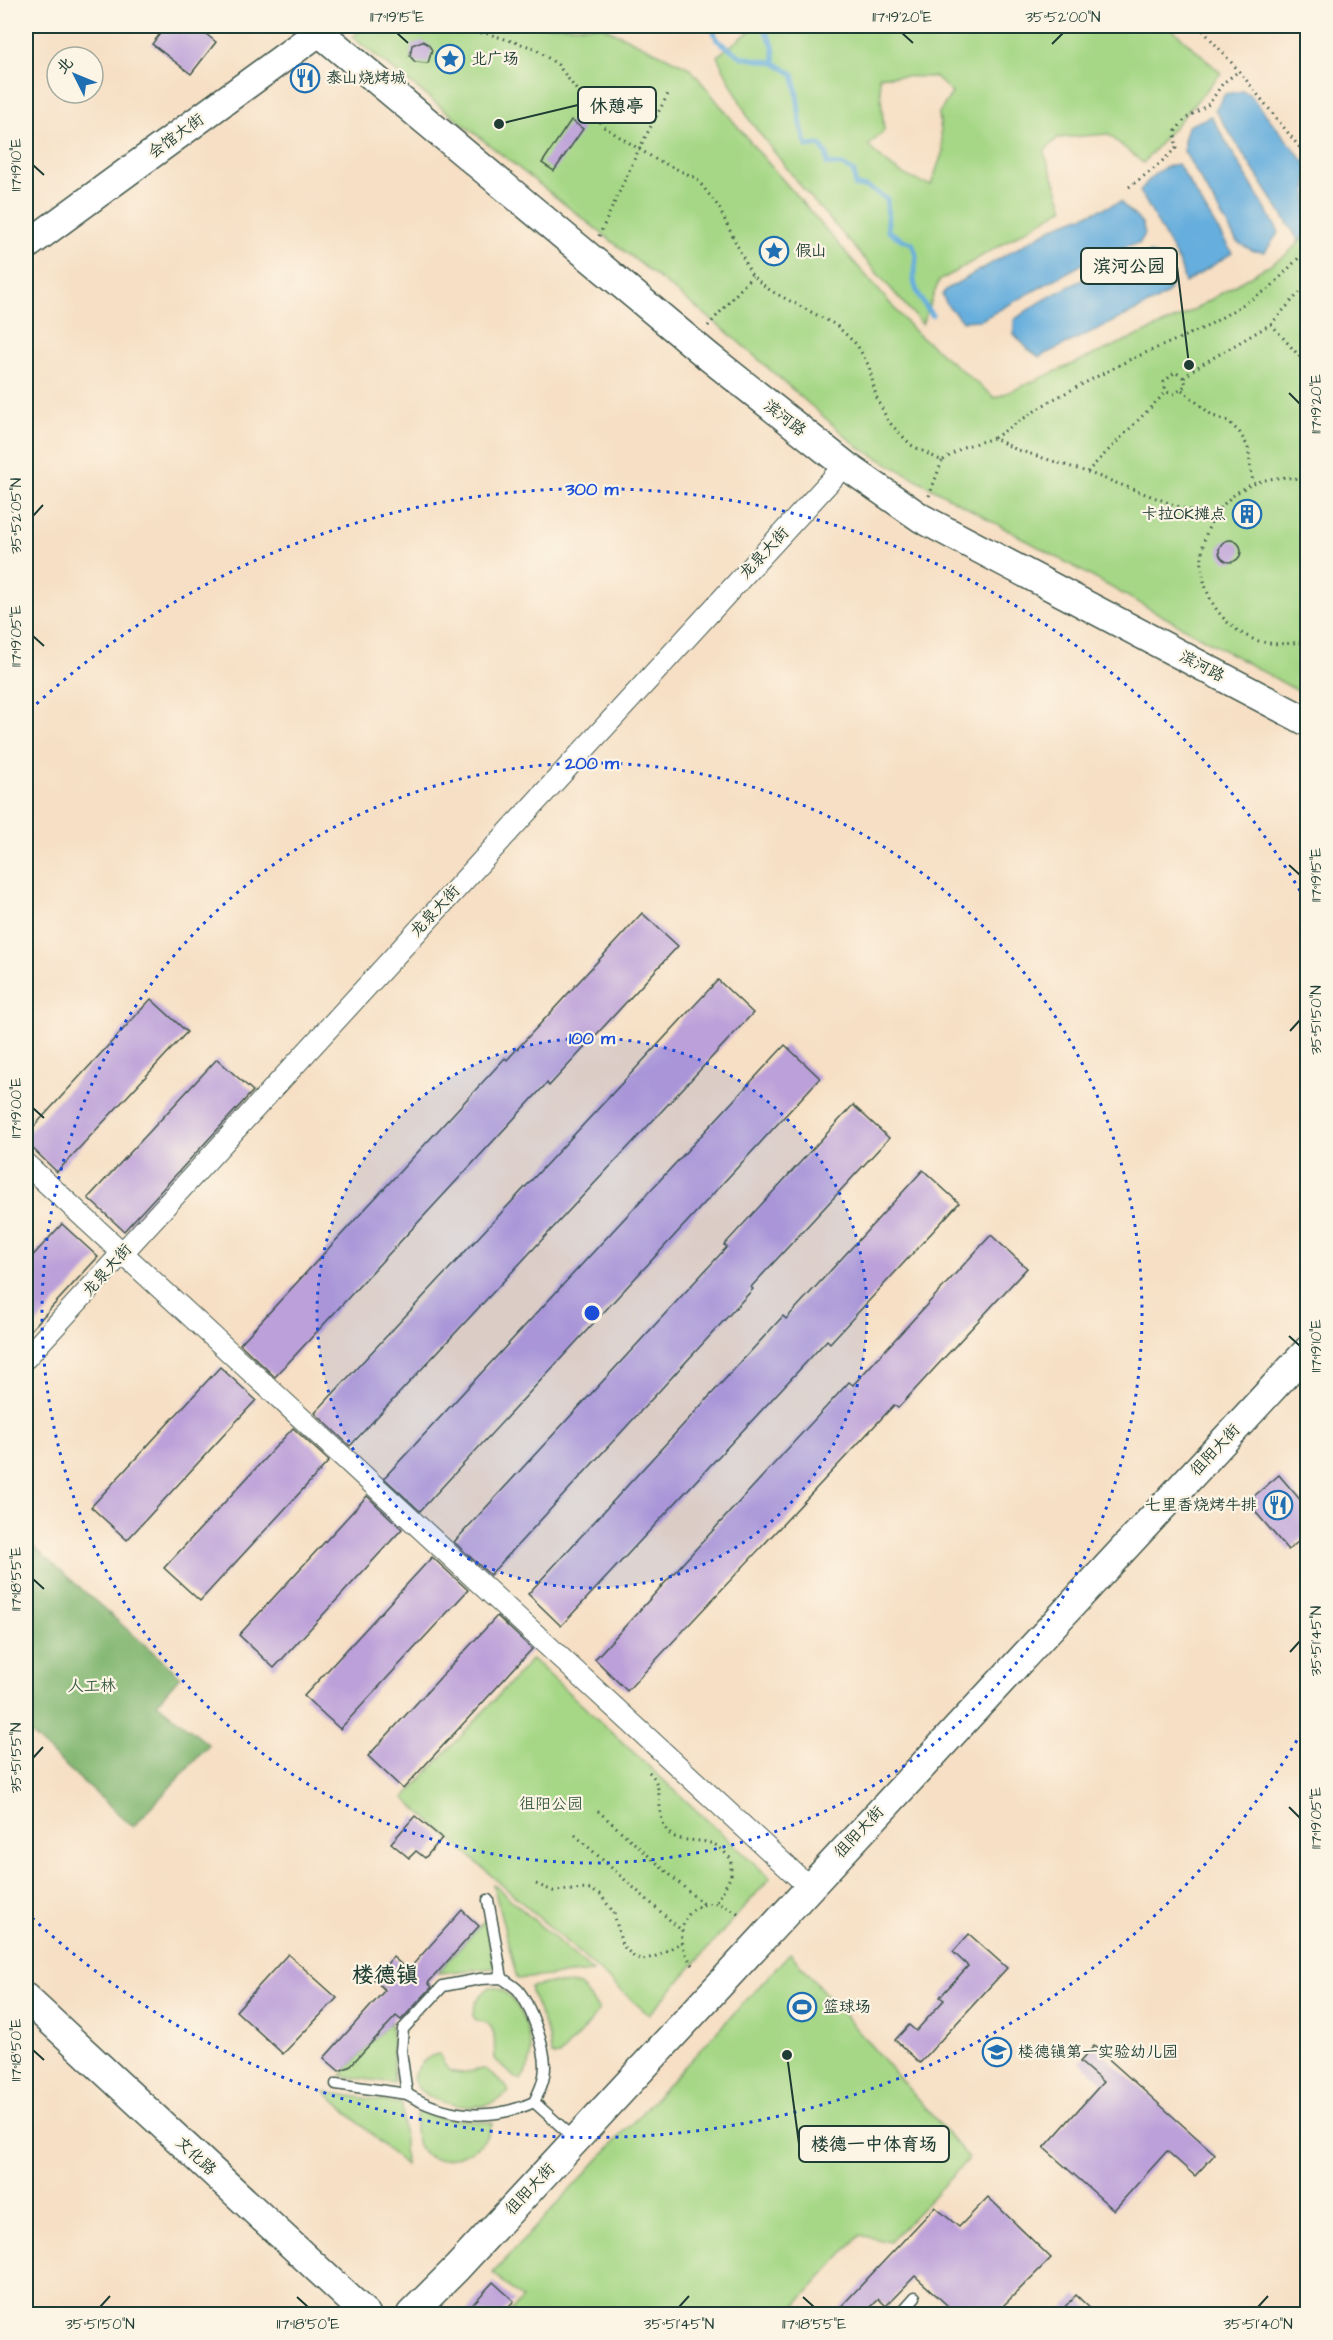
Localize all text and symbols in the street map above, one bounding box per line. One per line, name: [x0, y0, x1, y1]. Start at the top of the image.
text: 117°19'15"E: [370, 7, 424, 28]
text: 117°19'20"E: [872, 7, 932, 28]
text: 35°52'00"N: [1025, 7, 1101, 28]
place icon: 北广场: [434, 43, 466, 75]
north arrow: [45, 45, 105, 105]
place label: 北广场: [471, 48, 519, 70]
text: 北: [51, 52, 78, 79]
restaurant icon: 泰山烧烤城: [289, 62, 321, 94]
place label: 泰山烧烤城: [326, 67, 406, 89]
callout: 休憩亭: [578, 87, 656, 123]
text: 休憩亭: [590, 94, 644, 119]
street label: 会馆大街: [144, 108, 208, 164]
text: 117°19'10"E: [6, 138, 27, 192]
place icon: 假山: [758, 235, 790, 267]
place label: 假山: [795, 240, 827, 262]
callout: 滨河公园: [1081, 248, 1177, 284]
text: 滨河公园: [1093, 254, 1165, 279]
text: 117°19'20"E: [1306, 374, 1327, 434]
street label: 滨河路: [759, 395, 811, 441]
text: 300 m: [564, 477, 620, 502]
text: 35°52'05"N: [6, 478, 27, 554]
building icon: 卡拉OK摊点: [1231, 498, 1263, 530]
place label: 卡拉OK摊点: [1142, 503, 1226, 525]
street label: 龙泉大街: [734, 522, 794, 584]
text: 117°19'05"E: [6, 605, 27, 667]
street label: 滨河路: [1176, 645, 1228, 687]
text: 200 m: [564, 751, 620, 776]
text: 117°19'15"E: [1306, 848, 1327, 902]
street label: 龙泉大街: [405, 880, 465, 942]
text: 35°51'50"N: [1306, 985, 1327, 1055]
text: 100 m: [569, 1026, 616, 1051]
text: 117°19'00"E: [6, 1078, 27, 1138]
street label: 龙泉大街: [77, 1239, 137, 1301]
centre of rings: [582, 1303, 602, 1323]
text: 117°19'10"E: [1306, 1319, 1327, 1373]
street label: 徂阳大街: [1185, 1419, 1245, 1481]
restaurant icon: 七里香烧烤牛排: [1262, 1489, 1294, 1521]
place label: 七里香烧烤牛排: [1145, 1494, 1257, 1516]
text: 117°18'55"E: [6, 1547, 27, 1611]
text: 35°51'45"N: [1306, 1606, 1327, 1676]
park label: 人工林: [68, 1675, 116, 1697]
text: 35°51'55"N: [6, 1723, 27, 1793]
text: 117°19'05"E: [1306, 1787, 1327, 1849]
park label: 徂阳公园: [519, 1793, 583, 1815]
street label: 徂阳大街: [829, 1801, 889, 1863]
district label: 楼德镇: [352, 1960, 418, 1991]
sports icon: 篮球场: [786, 1991, 818, 2023]
place label: 篮球场: [823, 1996, 871, 2018]
text: 117°18'50"E: [6, 2018, 27, 2081]
school or university icon: 楼德镇第一实验幼儿园: [981, 2036, 1013, 2068]
place label: 楼德镇第一实验幼儿园: [1018, 2041, 1178, 2063]
callout: 楼德一中体育场: [799, 2126, 949, 2162]
street label: 文化路: [171, 2132, 221, 2180]
text: 楼德一中体育场: [811, 2132, 937, 2157]
street label: 徂阳大街: [500, 2158, 560, 2220]
text: 35°51'50"N: [65, 2314, 135, 2335]
text: 117°18'50"E: [277, 2314, 340, 2335]
text: 35°51'45"N: [644, 2314, 714, 2335]
text: 117°18'55"E: [782, 2314, 846, 2335]
text: 35°51'40"N: [1223, 2314, 1293, 2335]

